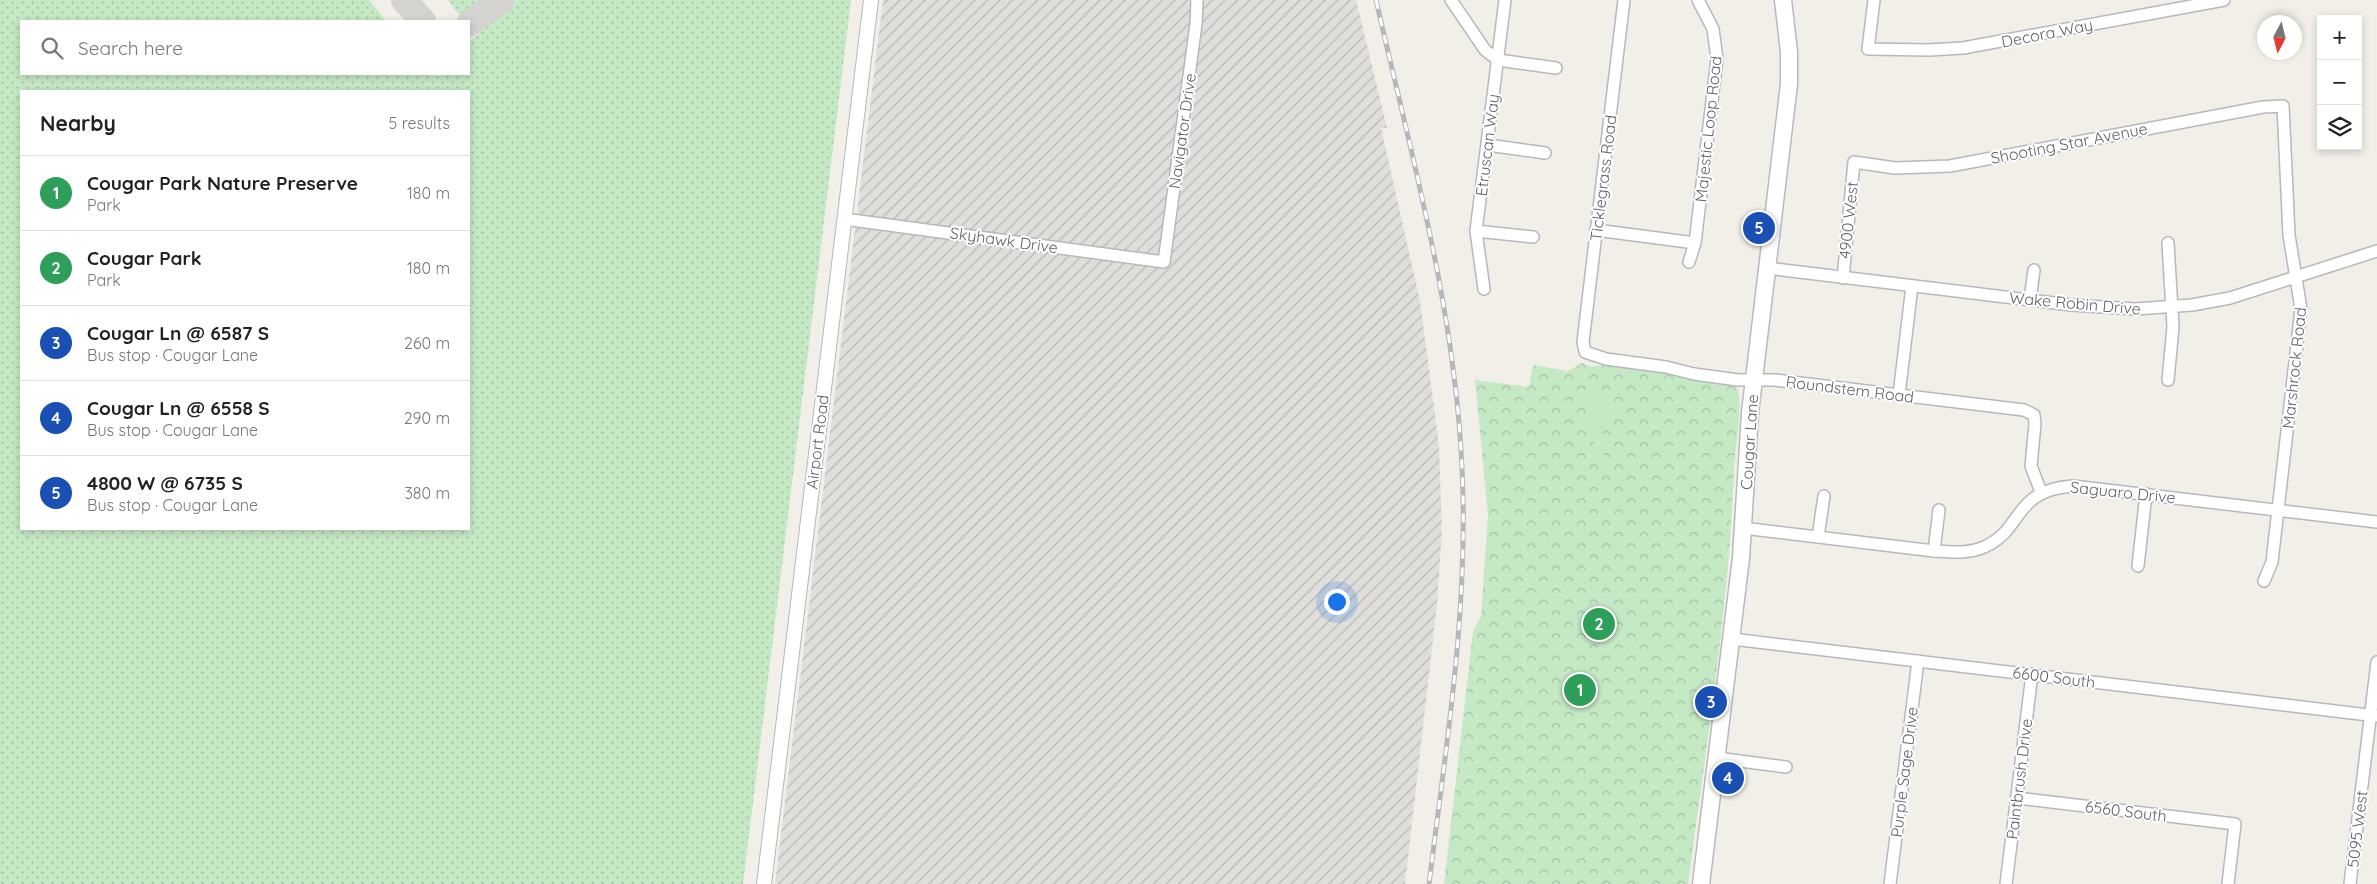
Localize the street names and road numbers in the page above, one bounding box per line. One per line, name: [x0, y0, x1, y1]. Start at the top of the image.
street label: Decora Way: [2000, 14, 2094, 52]
street label: Majestic Loop Road: [1690, 55, 1726, 203]
street label: Navigator Drive: [1164, 72, 1200, 190]
street label: Etruscan Way: [1471, 93, 1503, 197]
street label: Ticklegrass Road: [1585, 114, 1621, 242]
street label: Shooting Star Avenue: [1989, 118, 2149, 168]
street label: 4900 West: [1834, 180, 1862, 260]
street label: Skyhawk Drive: [949, 223, 1059, 257]
street label: Wake Robin Drive: [2008, 287, 2142, 319]
street label: Marshrock Road: [2278, 306, 2310, 430]
street label: Roundstem Road: [1785, 371, 1915, 407]
street label: Airport Road: [801, 394, 833, 490]
street label: Cougar Lane: [1736, 394, 1762, 490]
street label: Saguaro Drive: [2069, 477, 2177, 507]
street label: 6600 South: [2012, 662, 2096, 692]
street label: Purple Sage Drive: [1886, 705, 1922, 839]
street label: Paintbrush Drive: [2002, 717, 2036, 841]
street label: 5095 West: [2342, 789, 2372, 869]
street label: 6560 South: [2084, 796, 2168, 826]

